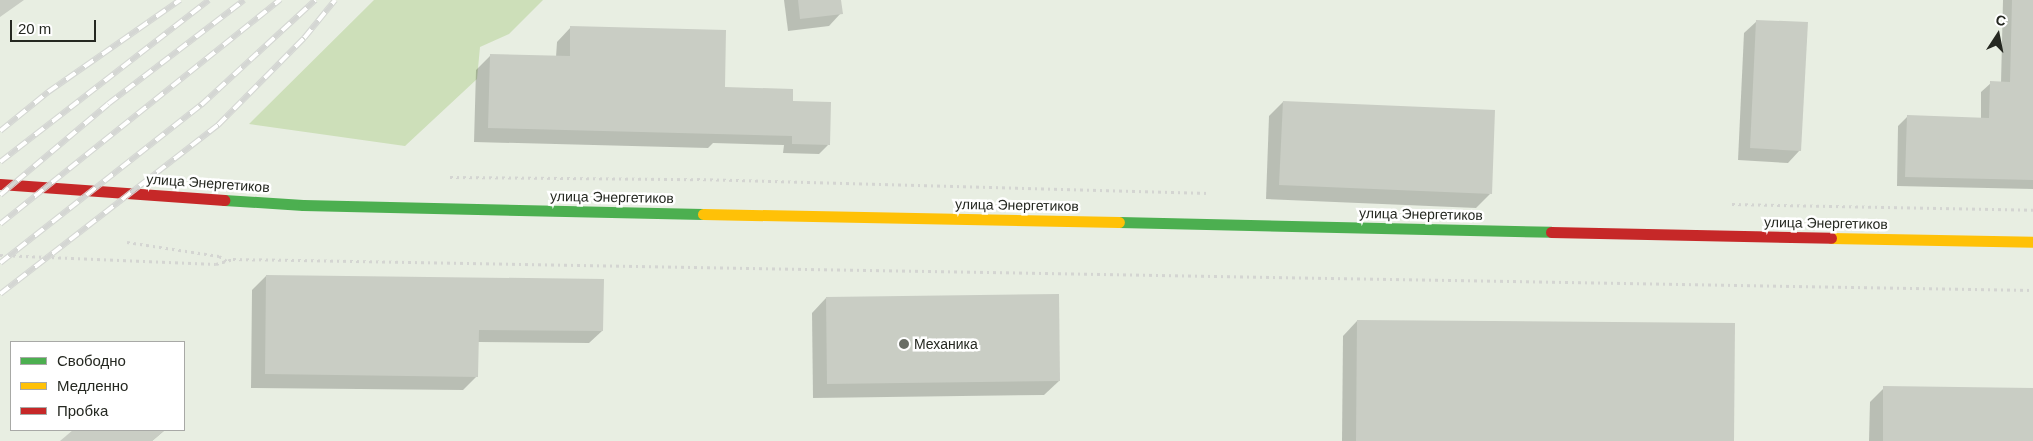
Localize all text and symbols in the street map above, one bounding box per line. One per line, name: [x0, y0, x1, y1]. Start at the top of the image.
scale bar: [12, 10, 99, 42]
north arrow: [1973, 10, 2023, 60]
text: С: [1994, 11, 2007, 29]
text: 20 m: [18, 20, 51, 37]
street label: улица Энергетиков: [146, 170, 270, 196]
street label: улица Энергетиков: [550, 188, 674, 206]
street label: улица Энергетиков: [955, 196, 1079, 214]
street label: улица Энергетиков: [1359, 205, 1483, 223]
street label: улица Энергетиков: [1764, 214, 1888, 232]
place label: Механика: [914, 336, 978, 352]
marker: Механика: [898, 338, 910, 350]
legend: [10, 341, 185, 431]
text: Свободно: [57, 352, 126, 369]
text: Медленно: [57, 377, 128, 394]
text: Пробка: [57, 402, 108, 419]

